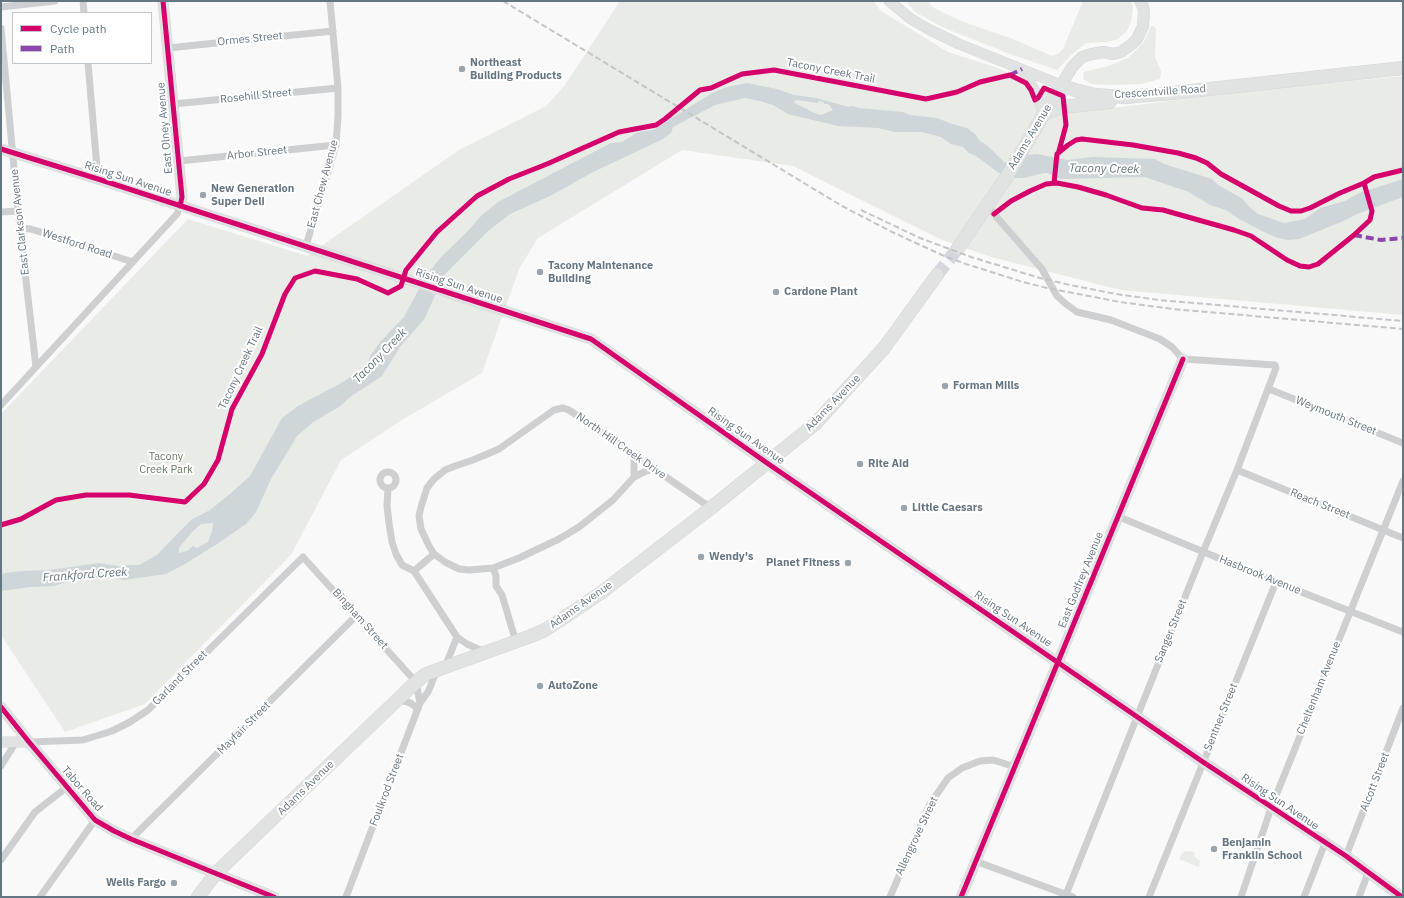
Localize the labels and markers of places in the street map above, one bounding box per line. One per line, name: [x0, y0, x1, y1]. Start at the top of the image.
place label: Northeast Building Products: [470, 56, 562, 82]
marker: Northeast Building Products: [457, 64, 467, 74]
place label: New Generation Super Deli: [211, 182, 294, 208]
marker: New Generation Super Deli: [198, 190, 208, 200]
place label: Tacony Maintenance Building: [548, 259, 653, 285]
marker: Tacony Maintenance Building: [535, 267, 545, 277]
place label: Cardone Plant: [784, 285, 858, 299]
marker: Cardone Plant: [771, 287, 781, 297]
place label: Forman Mills: [953, 379, 1019, 393]
marker: Forman Mills: [940, 381, 950, 391]
place label: Rite Aid: [868, 457, 909, 471]
marker: Rite Aid: [855, 459, 865, 469]
place label: Little Caesars: [912, 501, 983, 515]
marker: Little Caesars: [899, 503, 909, 513]
place label: Wendy's: [709, 550, 753, 564]
marker: Wendy's: [696, 552, 706, 562]
place label: Planet Fitness: [766, 556, 840, 570]
marker: Planet Fitness: [843, 558, 853, 568]
place label: AutoZone: [548, 679, 598, 693]
marker: AutoZone: [535, 681, 545, 691]
place label: Benjamin Franklin School: [1222, 836, 1302, 862]
marker: Benjamin Franklin School: [1209, 844, 1219, 854]
place label: Wells Fargo: [106, 876, 166, 890]
marker: Wells Fargo: [169, 878, 179, 888]

